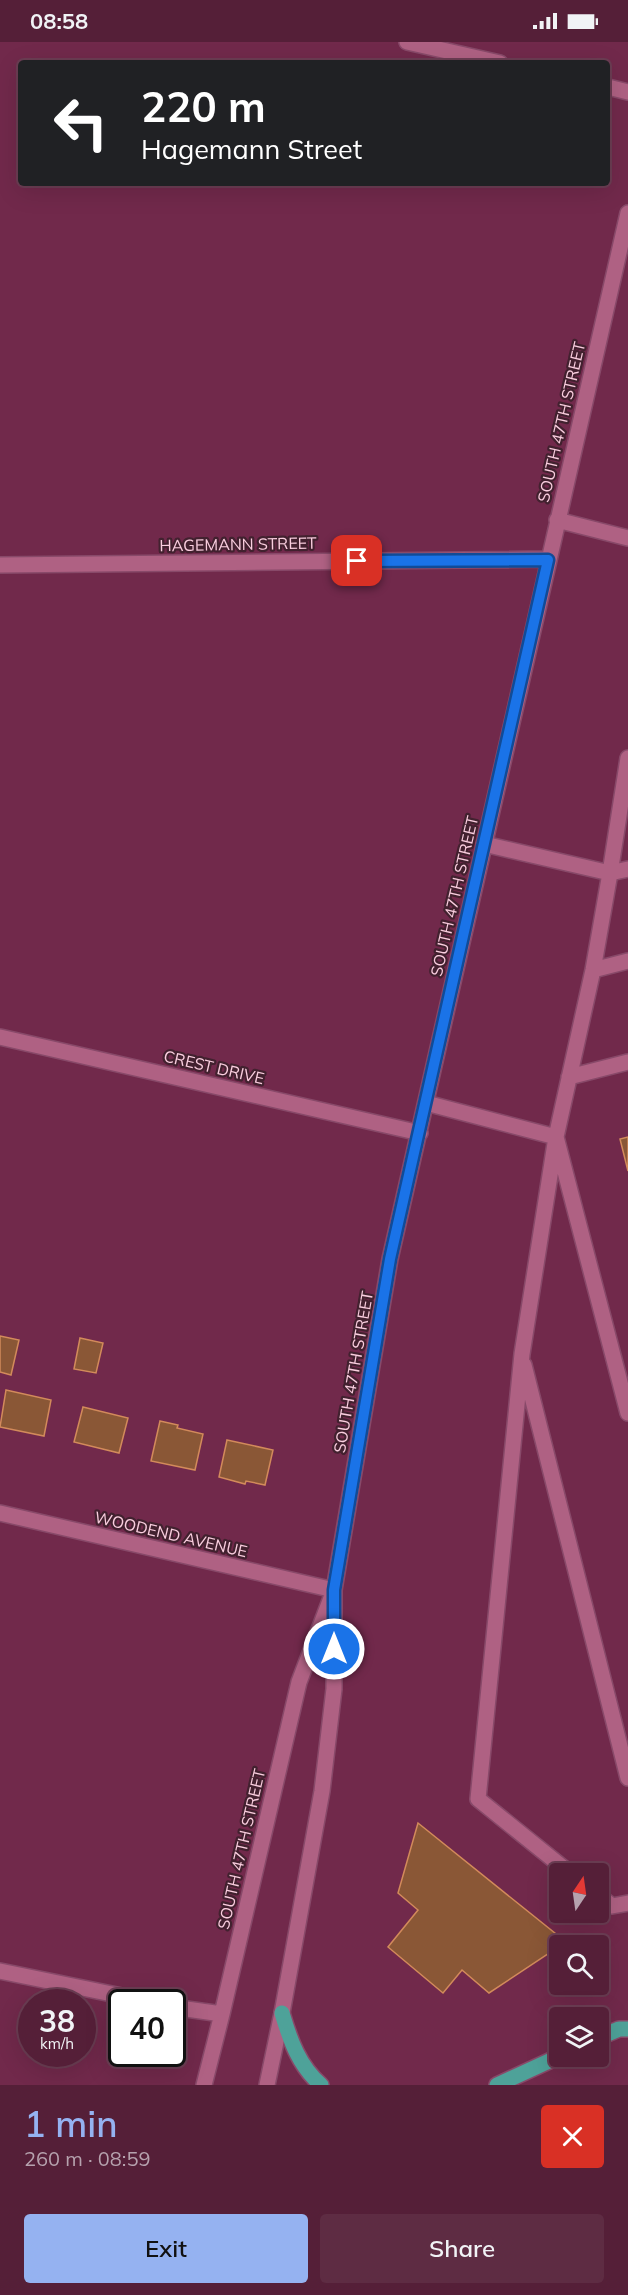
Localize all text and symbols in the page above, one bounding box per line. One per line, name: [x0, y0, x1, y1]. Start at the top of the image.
text: 08:58: [30, 7, 88, 35]
text: 220 m: [141, 80, 266, 133]
icon: left: [42, 84, 120, 162]
text: Hagemann Street: [141, 132, 362, 166]
street label: SOUTH 47TH STREET: [533, 339, 589, 504]
street label: HAGEMANN STREET: [159, 533, 317, 555]
pin: [331, 535, 382, 586]
icon: arrive: [340, 544, 373, 577]
street label: SOUTH 47TH STREET: [426, 813, 482, 978]
street label: CREST DRIVE: [162, 1046, 266, 1088]
street label: SOUTH 47TH STREET: [329, 1289, 377, 1455]
street label: WOODEND AVENUE: [93, 1507, 249, 1561]
position arrow: [302, 1617, 366, 1681]
street label: SOUTH 47TH STREET: [213, 1766, 269, 1931]
north arrow: [549, 1863, 609, 1923]
map controls: [549, 1863, 609, 2067]
button: search: [549, 1935, 609, 1995]
speed limit sign: 40: [108, 1989, 186, 2067]
text: 38: [39, 2002, 75, 2040]
button: layers: [549, 2007, 609, 2067]
text: km/h: [40, 2034, 74, 2053]
text: 1 min: [24, 2101, 118, 2146]
button: close: [541, 2105, 604, 2168]
text: 260 m · 08:59: [24, 2146, 150, 2171]
button: Exit: [24, 2214, 308, 2283]
button: Share: [320, 2214, 604, 2283]

